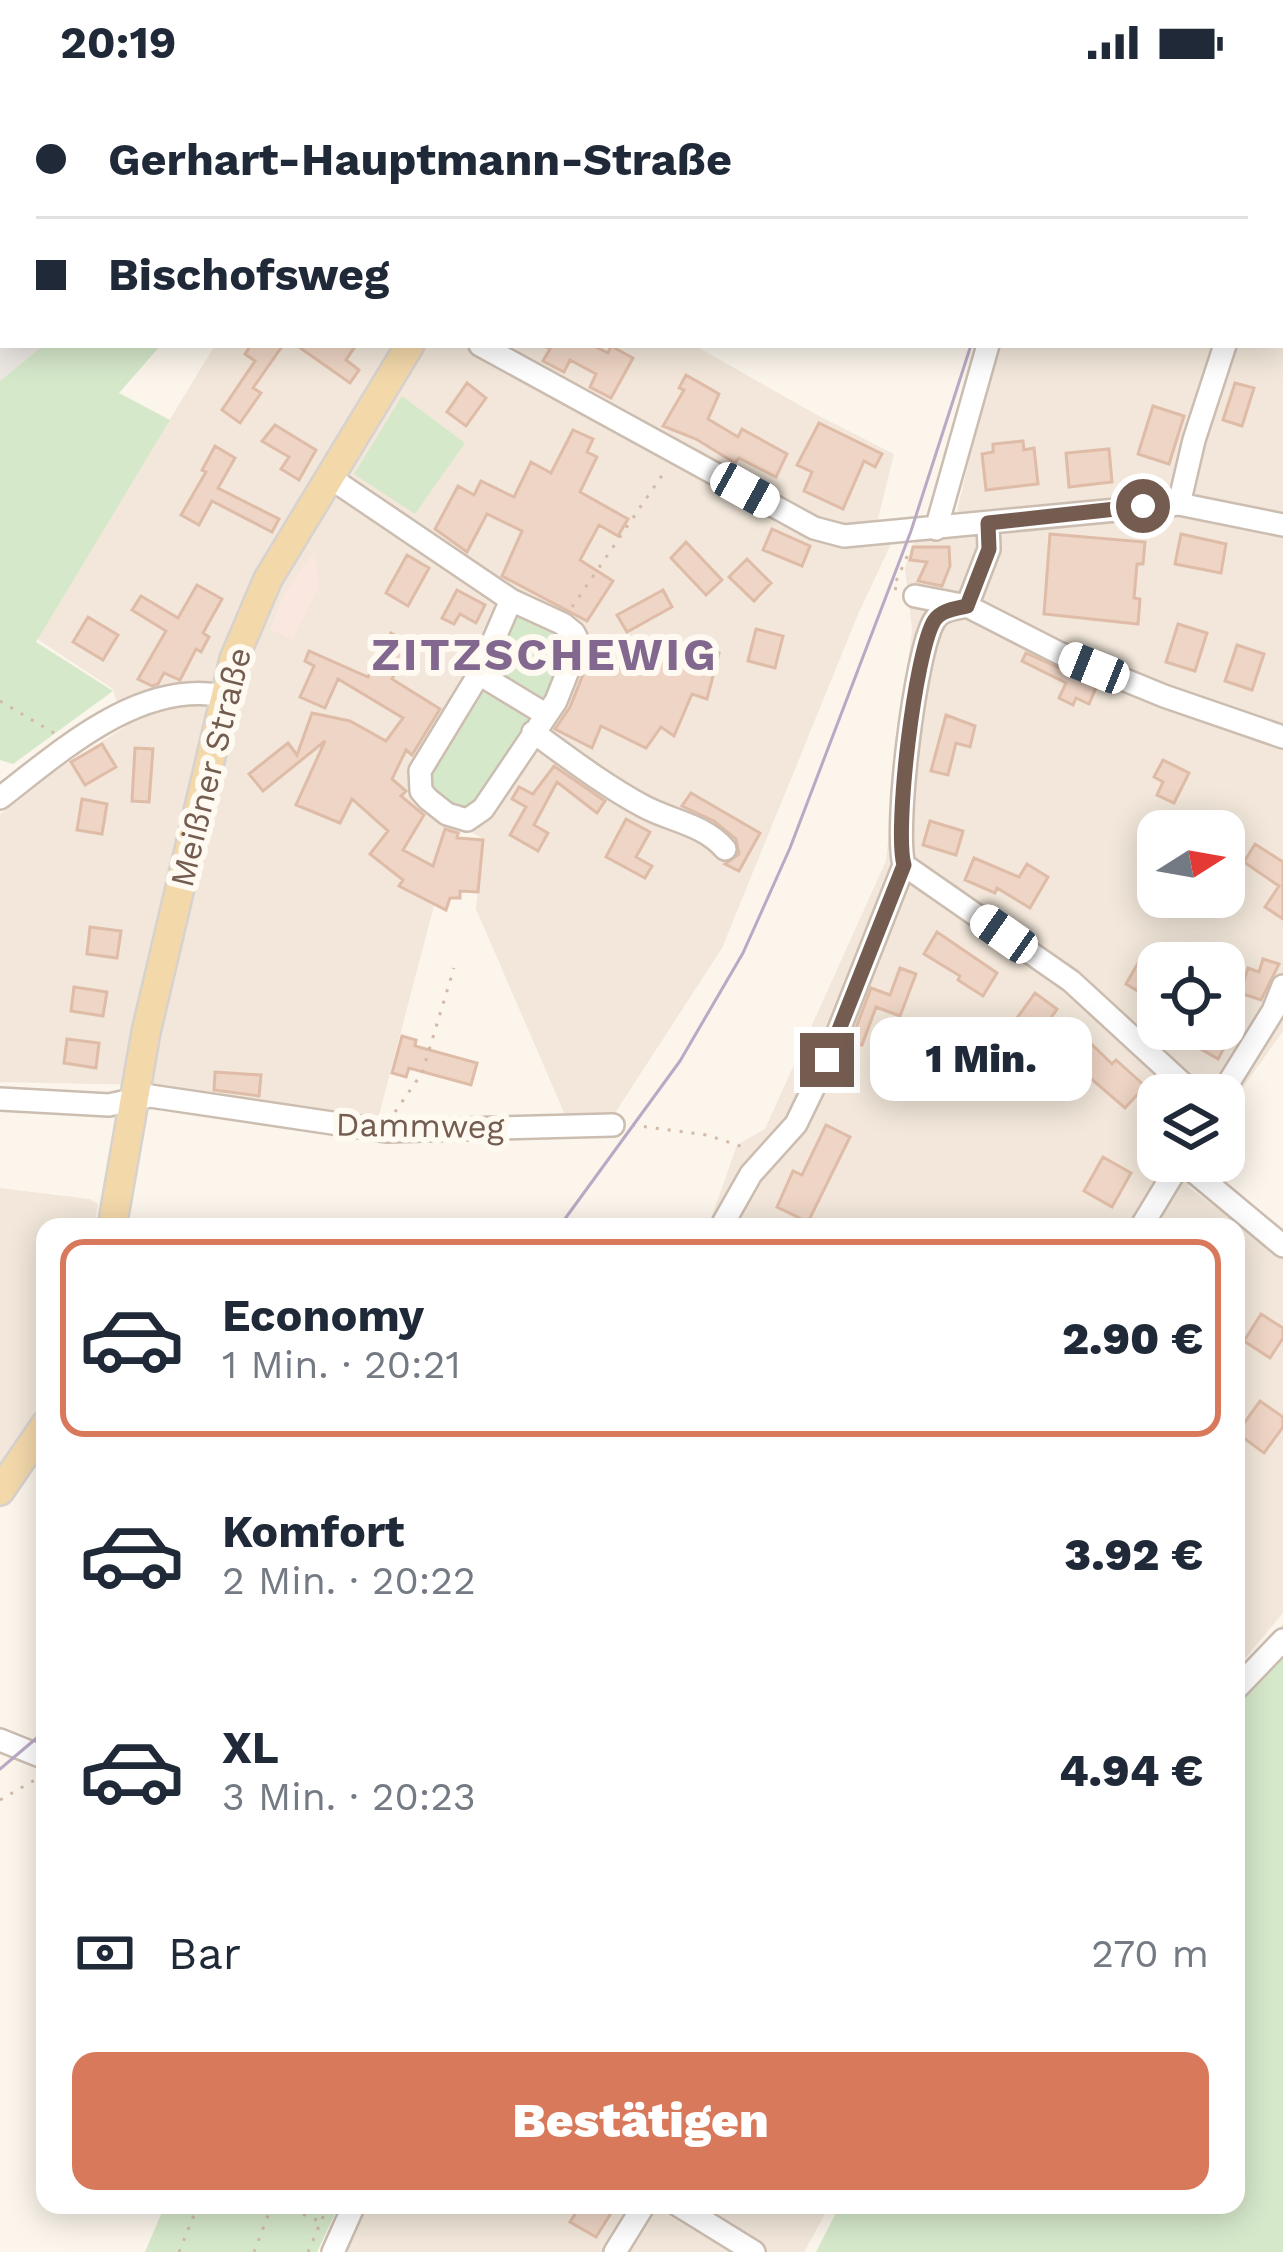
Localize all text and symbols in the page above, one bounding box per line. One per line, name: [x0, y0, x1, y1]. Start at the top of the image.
text: 20:19: [60, 16, 177, 69]
text: Gerhart-Hauptmann-Straße: [108, 133, 732, 186]
text: Bischofsweg: [108, 248, 389, 301]
car: [705, 457, 785, 523]
route start: [1116, 479, 1170, 533]
district label: ZITZSCHEWIG: [372, 628, 718, 681]
car: [1054, 638, 1134, 698]
street label: Meißner Straße: [162, 643, 259, 891]
north arrow: [1137, 810, 1245, 918]
map controls: [1137, 810, 1245, 1182]
car: [964, 899, 1044, 969]
button: locate: [1137, 942, 1245, 1050]
callout: 1 Min.: [869, 1018, 1091, 1102]
route end: [800, 1033, 854, 1087]
text: 1 Min.: [925, 1036, 1037, 1081]
button: layers: [1137, 1074, 1245, 1182]
street label: Dammweg: [335, 1105, 505, 1146]
icon: car: [78, 1284, 186, 1392]
text: Economy: [222, 1289, 424, 1342]
text: 2.90 €: [1062, 1312, 1203, 1365]
text: 1 Min. · 20:21: [222, 1342, 461, 1387]
icon: car: [78, 1500, 186, 1608]
text: Komfort: [222, 1505, 404, 1558]
text: 3.92 €: [1064, 1528, 1203, 1581]
text: 2 Min. · 20:22: [222, 1558, 476, 1603]
icon: car: [78, 1716, 186, 1824]
text: XL: [222, 1721, 279, 1774]
text: 4.94 €: [1059, 1744, 1203, 1797]
text: 3 Min. · 20:23: [222, 1774, 476, 1819]
icon: cash: [72, 1920, 138, 1986]
text: Bar: [168, 1927, 241, 1980]
text: 270 m: [1091, 1931, 1209, 1976]
button: Bestätigen: [72, 2052, 1209, 2190]

